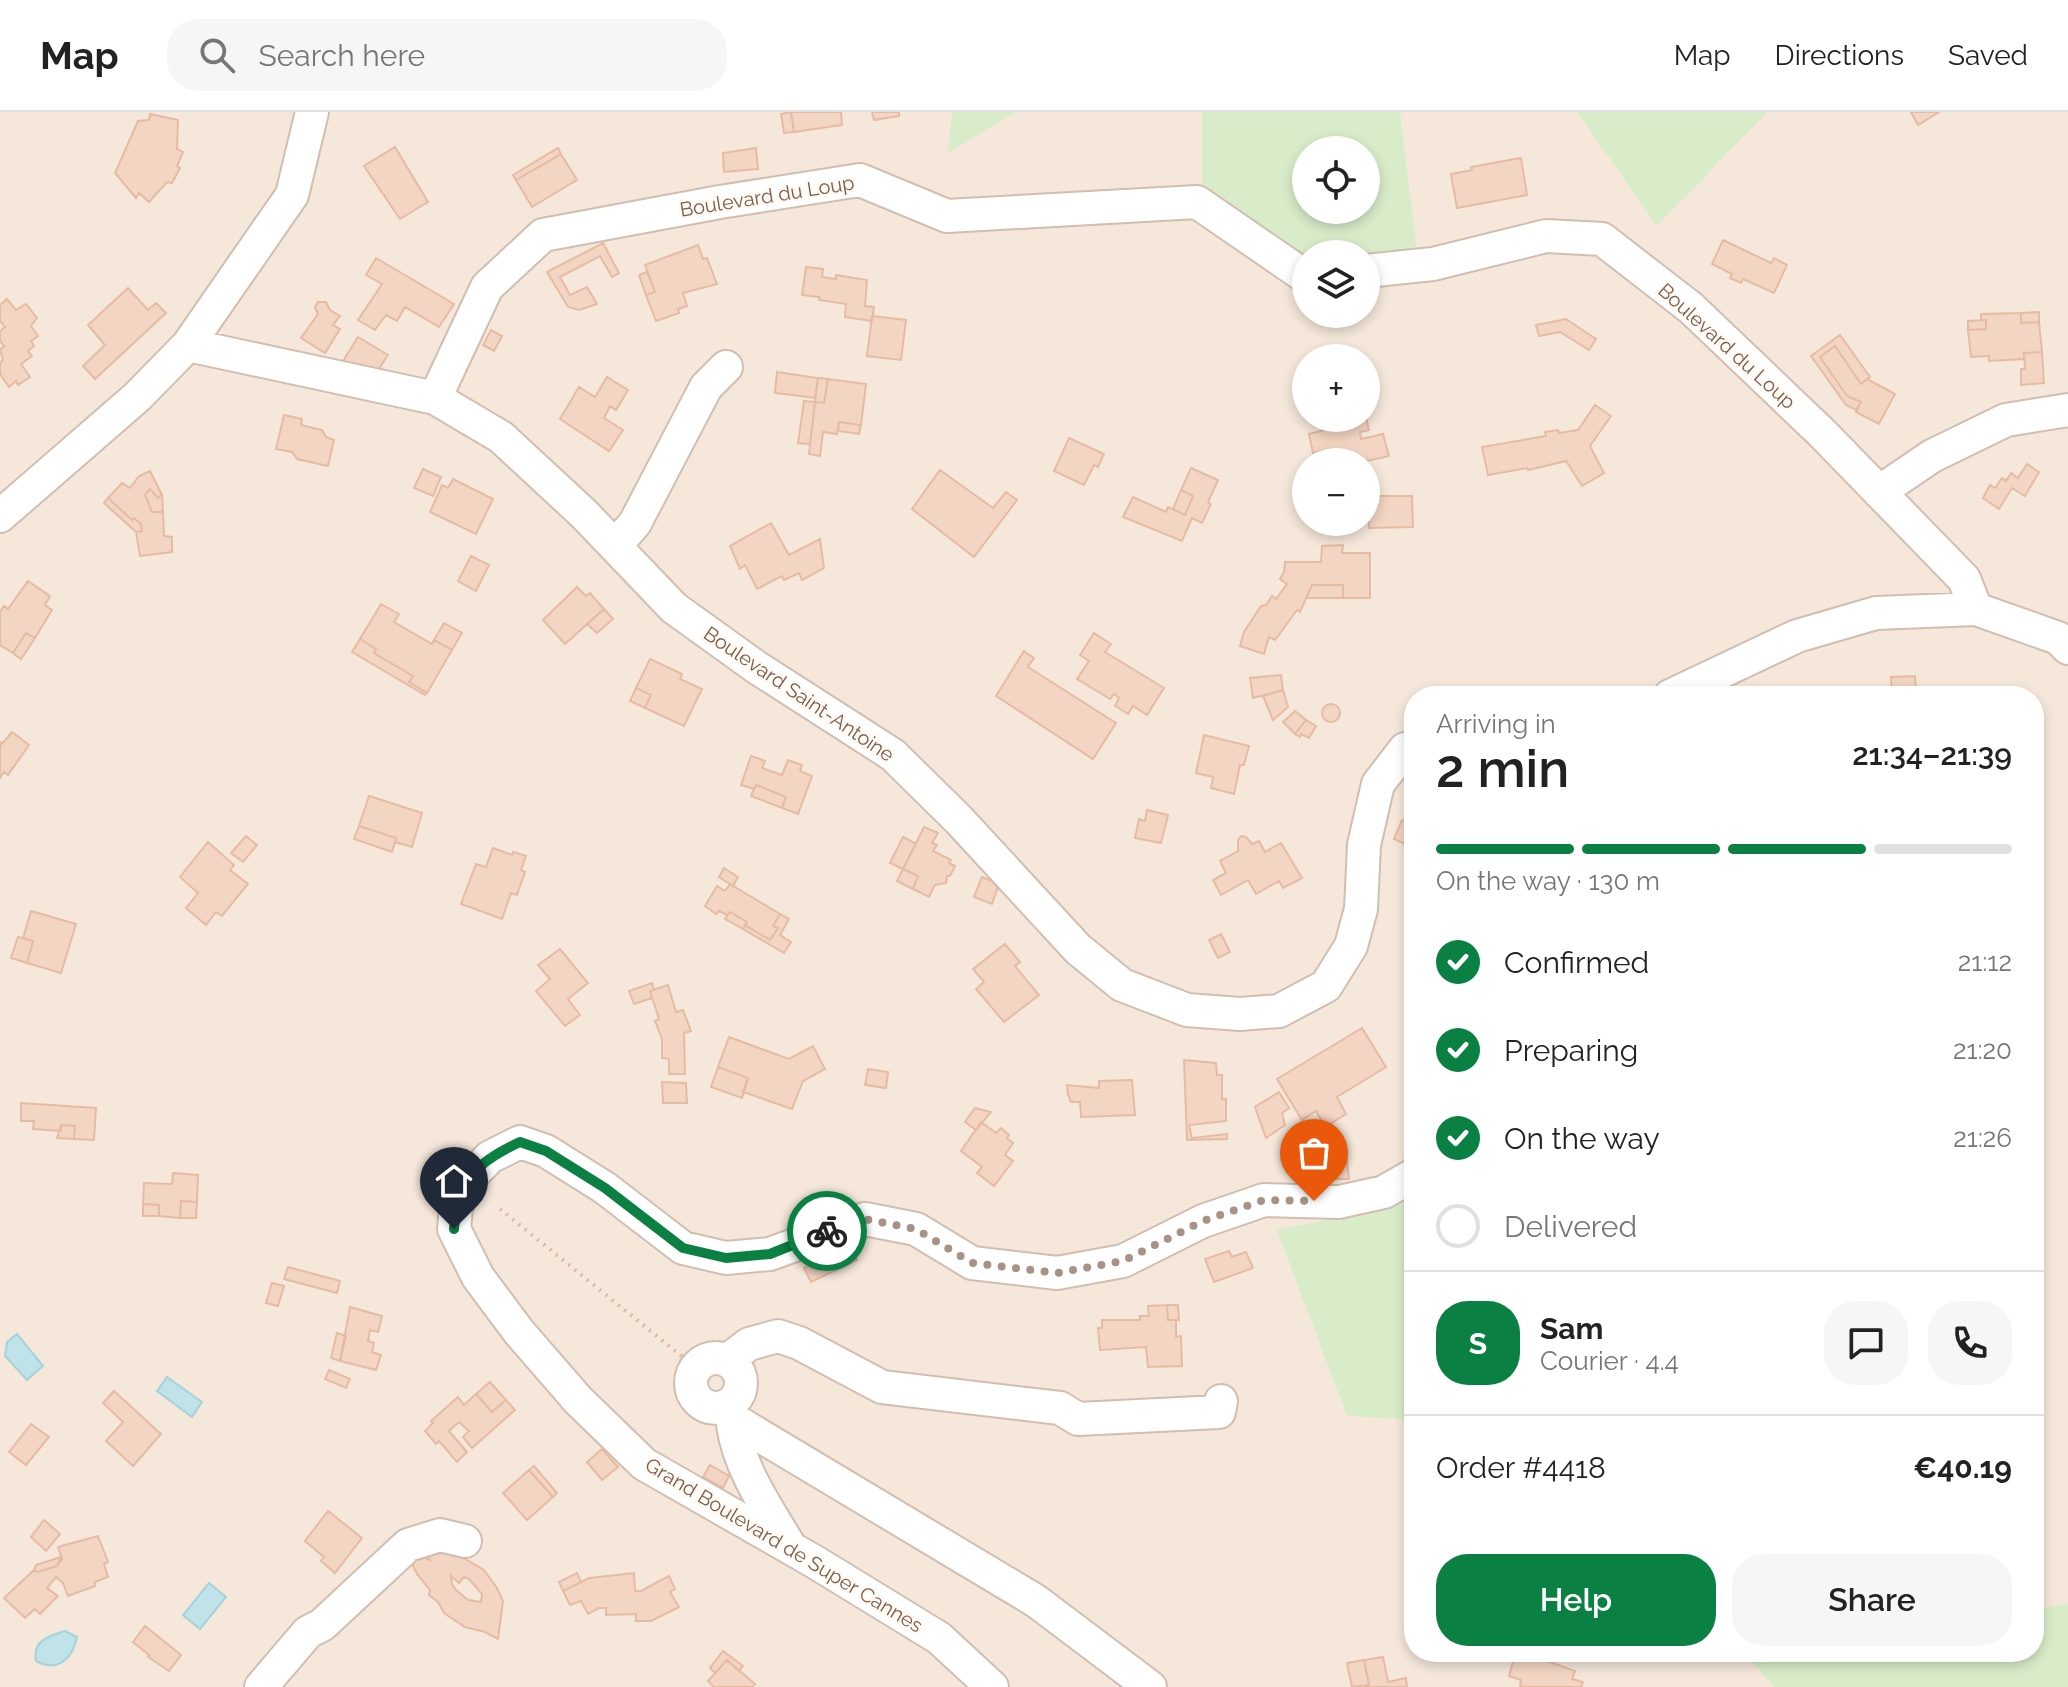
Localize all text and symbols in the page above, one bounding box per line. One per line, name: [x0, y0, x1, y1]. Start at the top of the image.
search box: [167, 19, 727, 91]
text: Map: [40, 33, 119, 78]
icon: search: [195, 33, 239, 77]
text: Search here: [259, 38, 425, 73]
text: Map: [1674, 39, 1731, 72]
text: Directions: [1775, 39, 1904, 72]
text: Saved: [1948, 39, 2028, 72]
map controls: [1292, 136, 1380, 536]
button: locate: [1292, 136, 1380, 224]
street label: Boulevard du Loup: [678, 170, 856, 222]
button: layers: [1292, 240, 1380, 328]
street label: Boulevard du Loup: [1653, 278, 1801, 414]
button: +: [1292, 344, 1380, 432]
button: −: [1292, 448, 1380, 536]
street label: Boulevard Saint-Antoine: [699, 621, 899, 767]
text: Arriving in: [1436, 709, 1556, 739]
text: 21:34–21:39: [1852, 737, 2012, 772]
text: 2 min: [1436, 738, 1569, 799]
text: On the way · 130 m: [1436, 866, 1660, 896]
icon: check: [1436, 940, 1480, 984]
text: Confirmed: [1504, 945, 1649, 980]
text: 21:12: [1958, 947, 2012, 977]
icon: check: [1436, 1028, 1480, 1072]
text: Preparing: [1504, 1033, 1638, 1068]
text: 21:20: [1953, 1035, 2012, 1065]
icon: check: [1436, 1116, 1480, 1160]
pin: [1280, 1119, 1348, 1201]
text: On the way: [1504, 1121, 1660, 1156]
text: 21:26: [1953, 1123, 2012, 1153]
icon: bag: [1292, 1131, 1336, 1175]
pin: [420, 1147, 488, 1229]
icon: home: [432, 1159, 476, 1203]
courier: [787, 1191, 867, 1271]
icon: bike: [805, 1209, 849, 1253]
text: Delivered: [1504, 1209, 1637, 1244]
button: chat: [1824, 1301, 1908, 1385]
button: phone: [1928, 1301, 2012, 1385]
text: Sam: [1540, 1311, 1603, 1346]
text: S: [1469, 1326, 1487, 1361]
text: Courier · 4.4: [1540, 1346, 1679, 1376]
text: Order #4418: [1436, 1450, 1606, 1485]
text: €40.19: [1913, 1450, 2012, 1485]
street label: Grand Boulevard de Super Cannes: [641, 1452, 927, 1638]
button: Help: [1436, 1554, 1716, 1646]
button: Share: [1732, 1554, 2012, 1646]

